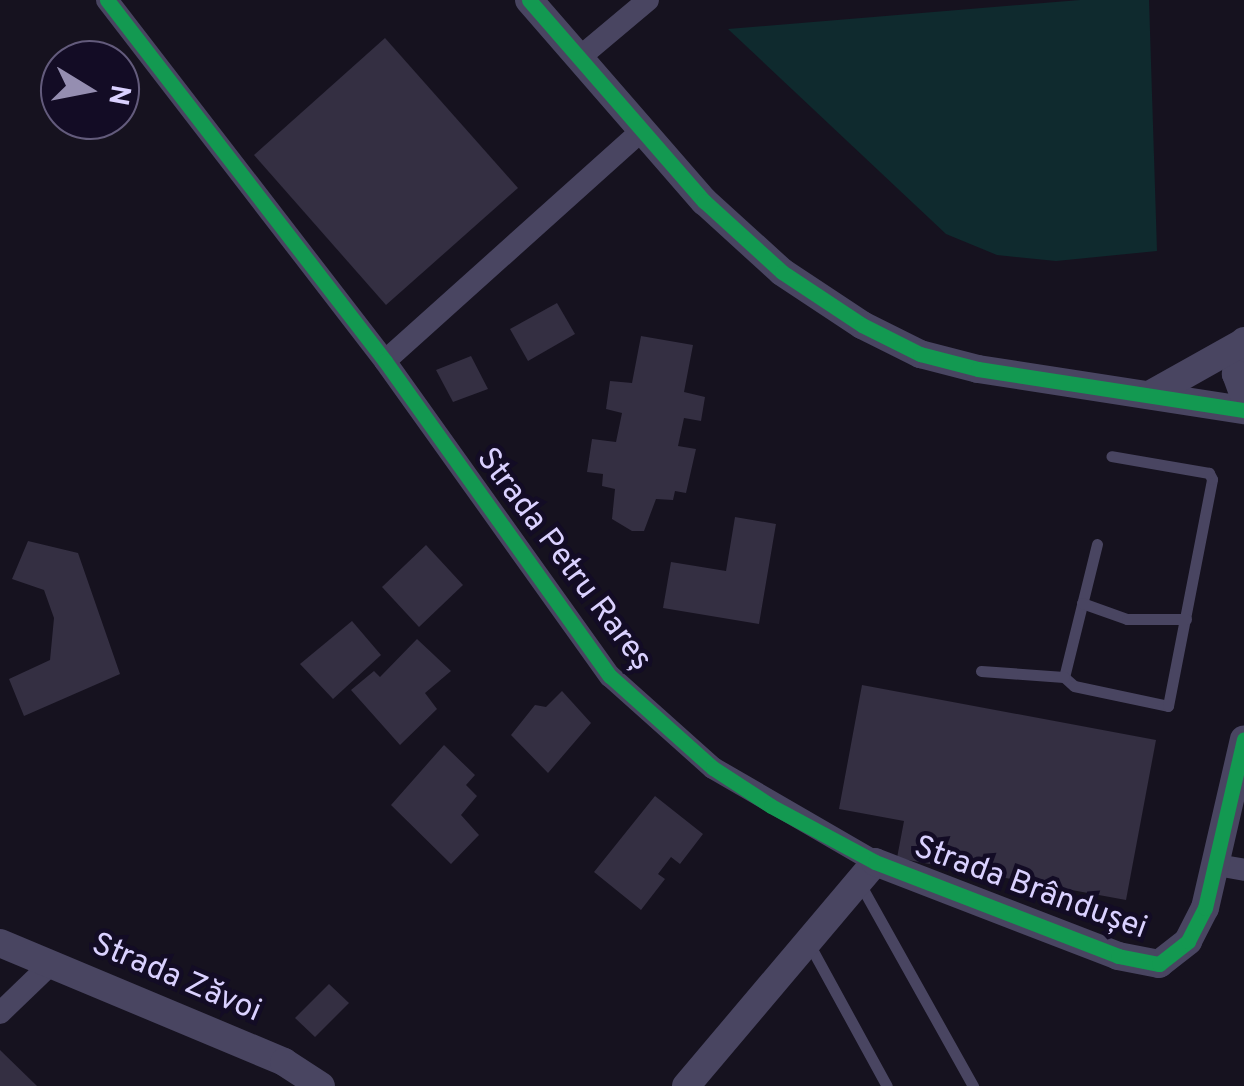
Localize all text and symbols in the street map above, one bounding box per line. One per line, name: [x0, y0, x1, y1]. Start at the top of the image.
north arrow: [40, 40, 140, 140]
text: N: [98, 82, 137, 108]
street label: Strada Petru Rareș: [467, 441, 659, 679]
street label: Strada Brândușei: [908, 829, 1152, 949]
street label: Strada Zăvoi: [86, 926, 266, 1032]

